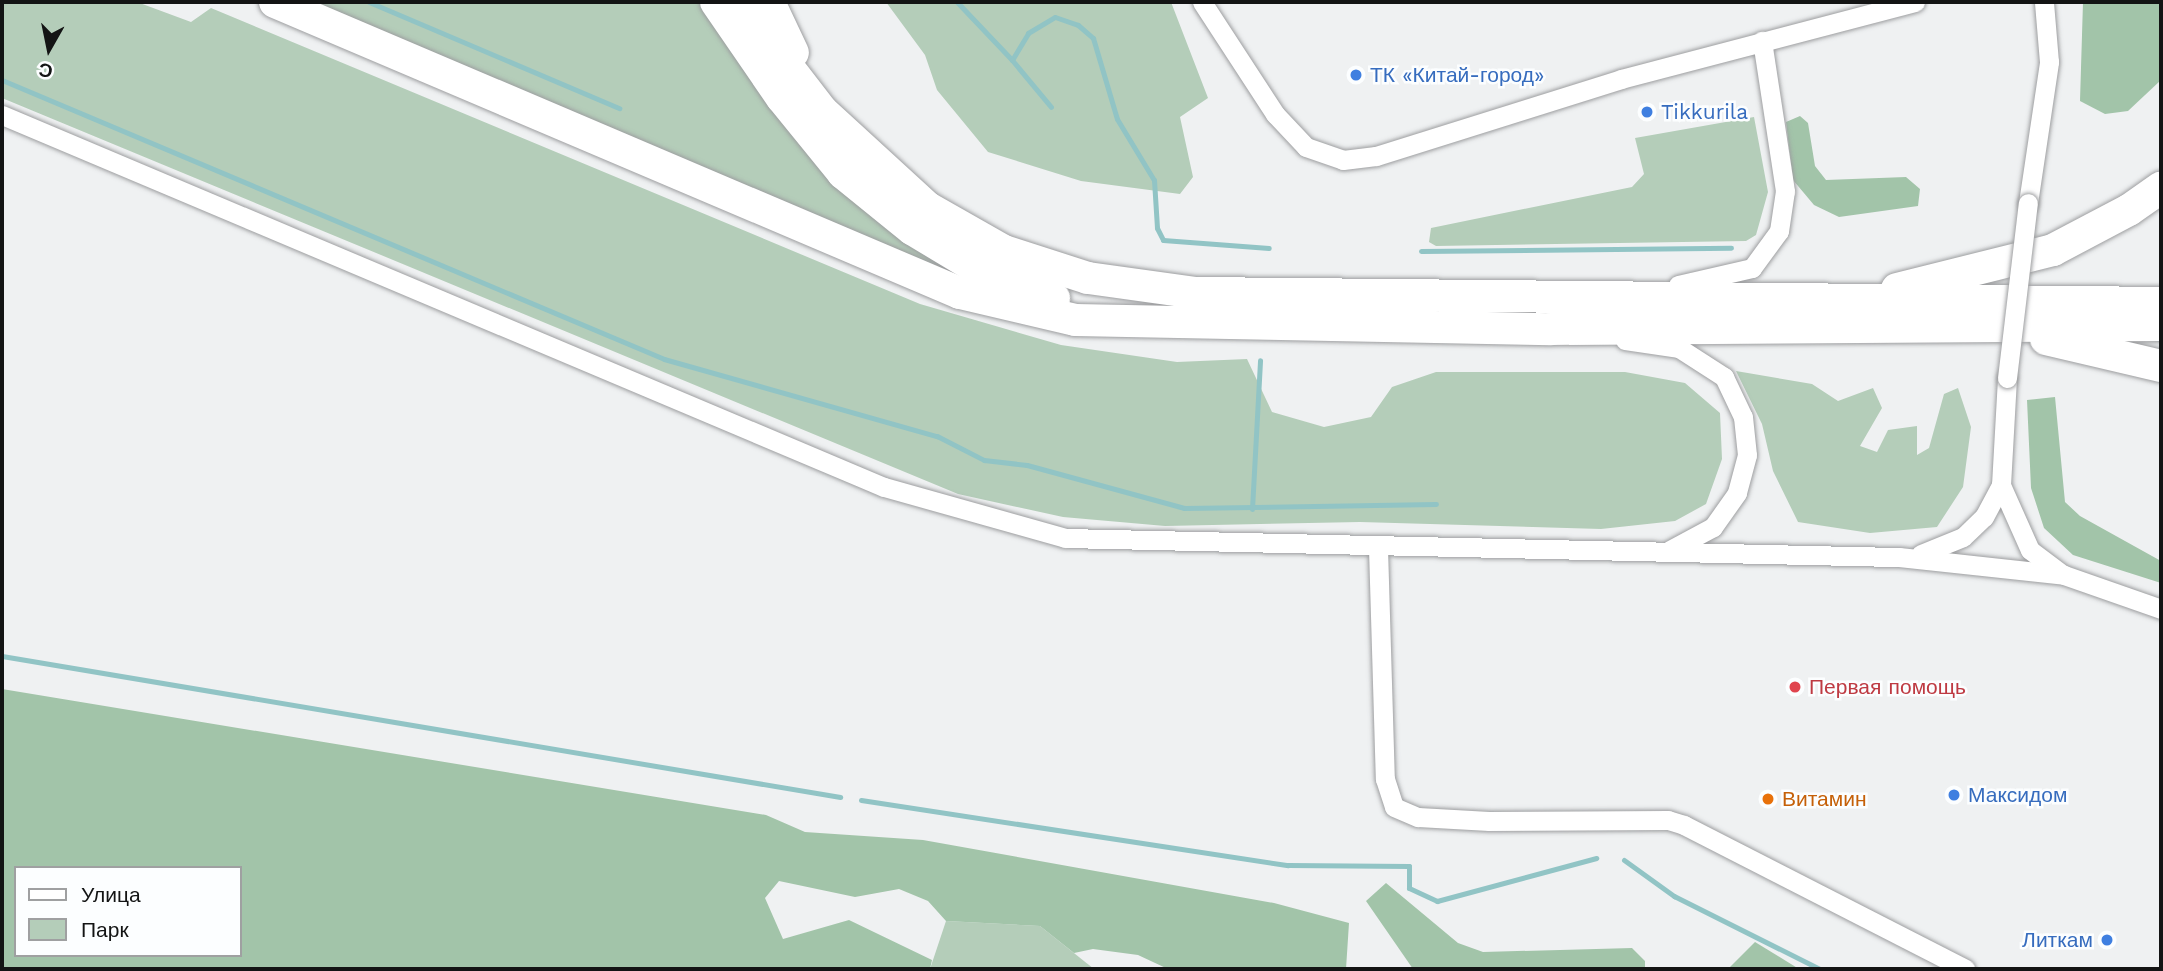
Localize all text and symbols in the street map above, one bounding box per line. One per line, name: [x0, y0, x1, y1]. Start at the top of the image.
north arrow: [14, 14, 84, 84]
text: С: [37, 58, 54, 83]
place label: ТК «Китай-город»: [1370, 62, 1544, 88]
marker: ТК «Китай-город»: [1348, 67, 1364, 83]
place label: Tikkurila: [1661, 99, 1748, 125]
marker: Tikkurila: [1639, 104, 1655, 120]
place label: Первая помощь: [1809, 674, 1966, 700]
marker: Первая помощь: [1787, 679, 1803, 695]
place label: Максидом: [1968, 782, 2067, 808]
place label: Витамин: [1782, 786, 1867, 812]
marker: Максидом: [1946, 787, 1962, 803]
marker: Витамин: [1760, 791, 1776, 807]
legend: [14, 866, 242, 957]
text: Улица: [81, 882, 141, 907]
text: Парк: [81, 917, 129, 942]
place label: Литкам: [2022, 927, 2093, 953]
marker: Литкам: [2099, 932, 2115, 948]

